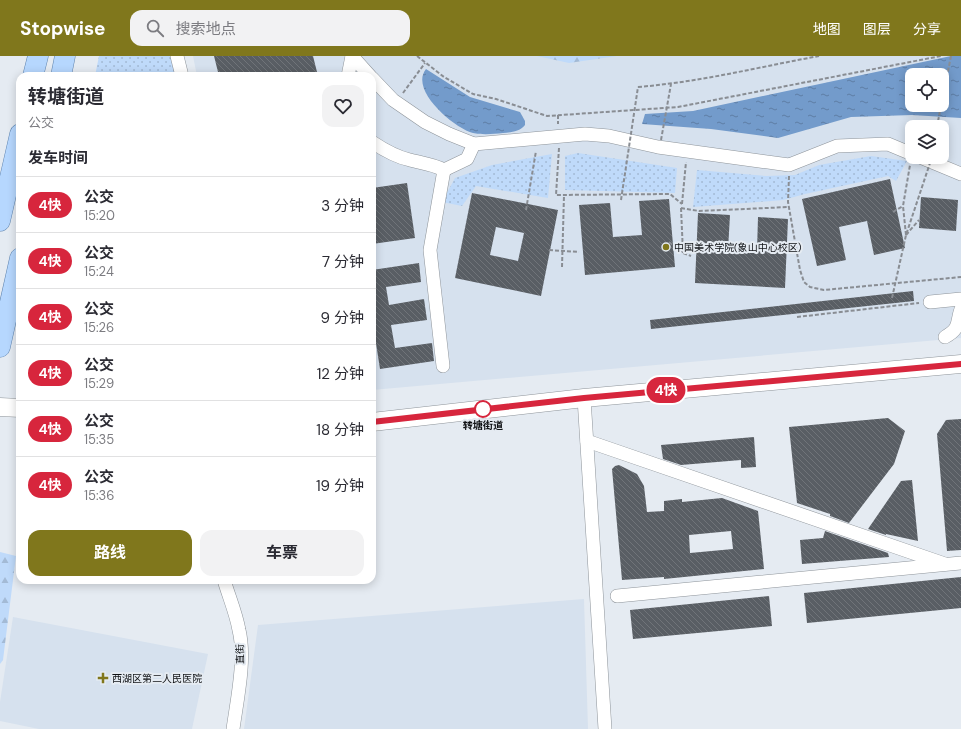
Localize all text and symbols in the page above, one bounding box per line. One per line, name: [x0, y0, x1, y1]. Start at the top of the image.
search box: [130, 10, 410, 46]
text: Stopwise: [20, 16, 106, 41]
icon: search: [144, 17, 166, 39]
text: 搜索地点: [176, 19, 236, 39]
text: 地图: [813, 20, 841, 38]
text: 图层: [863, 20, 891, 38]
text: 分享: [913, 20, 941, 38]
map controls: [905, 68, 949, 164]
button: locate: [905, 68, 949, 112]
text: 转塘街道: [28, 84, 104, 109]
button: heart: [322, 85, 364, 127]
text: 公交: [28, 114, 54, 131]
button: layers: [905, 120, 949, 164]
text: 发车时间: [28, 148, 88, 168]
text: 公交: [84, 187, 114, 207]
text: 4快: [38, 196, 62, 214]
text: 3 分钟: [321, 196, 364, 216]
text: 15:20: [84, 207, 115, 224]
place label: 中国美术学院(象山中心校区): [674, 241, 802, 254]
marker: 中国美术学院(象山中心校区): [661, 242, 671, 252]
text: 公交: [84, 243, 114, 263]
text: 4快: [38, 252, 62, 270]
text: 7 分钟: [322, 252, 364, 272]
text: 15:24: [84, 263, 114, 280]
text: 公交: [84, 299, 114, 319]
text: 4快: [38, 308, 62, 326]
text: 9 分钟: [321, 308, 364, 328]
text: 15:26: [84, 319, 114, 336]
text: 公交: [84, 355, 114, 375]
text: 4快: [38, 364, 62, 382]
text: 12 分钟: [317, 364, 364, 384]
text: 15:29: [84, 375, 114, 392]
line badge: 4快: [648, 377, 684, 403]
text: 4快: [654, 381, 678, 399]
marker: 转塘街道: [474, 400, 492, 418]
text: 公交: [84, 411, 114, 431]
place label: 转塘街道: [463, 419, 503, 432]
text: 4快: [38, 420, 62, 438]
text: 18 分钟: [316, 420, 364, 440]
text: 15:35: [84, 431, 114, 448]
text: 公交: [84, 467, 114, 487]
text: 4快: [38, 476, 62, 494]
text: 19 分钟: [316, 476, 364, 496]
text: 15:36: [84, 487, 114, 504]
button: 路线: [28, 530, 192, 576]
button: 车票: [200, 530, 364, 576]
street label: 直街: [233, 644, 247, 664]
marker: 西湖区第二人民医院: [97, 672, 109, 684]
place label: 西湖区第二人民医院: [112, 672, 202, 685]

